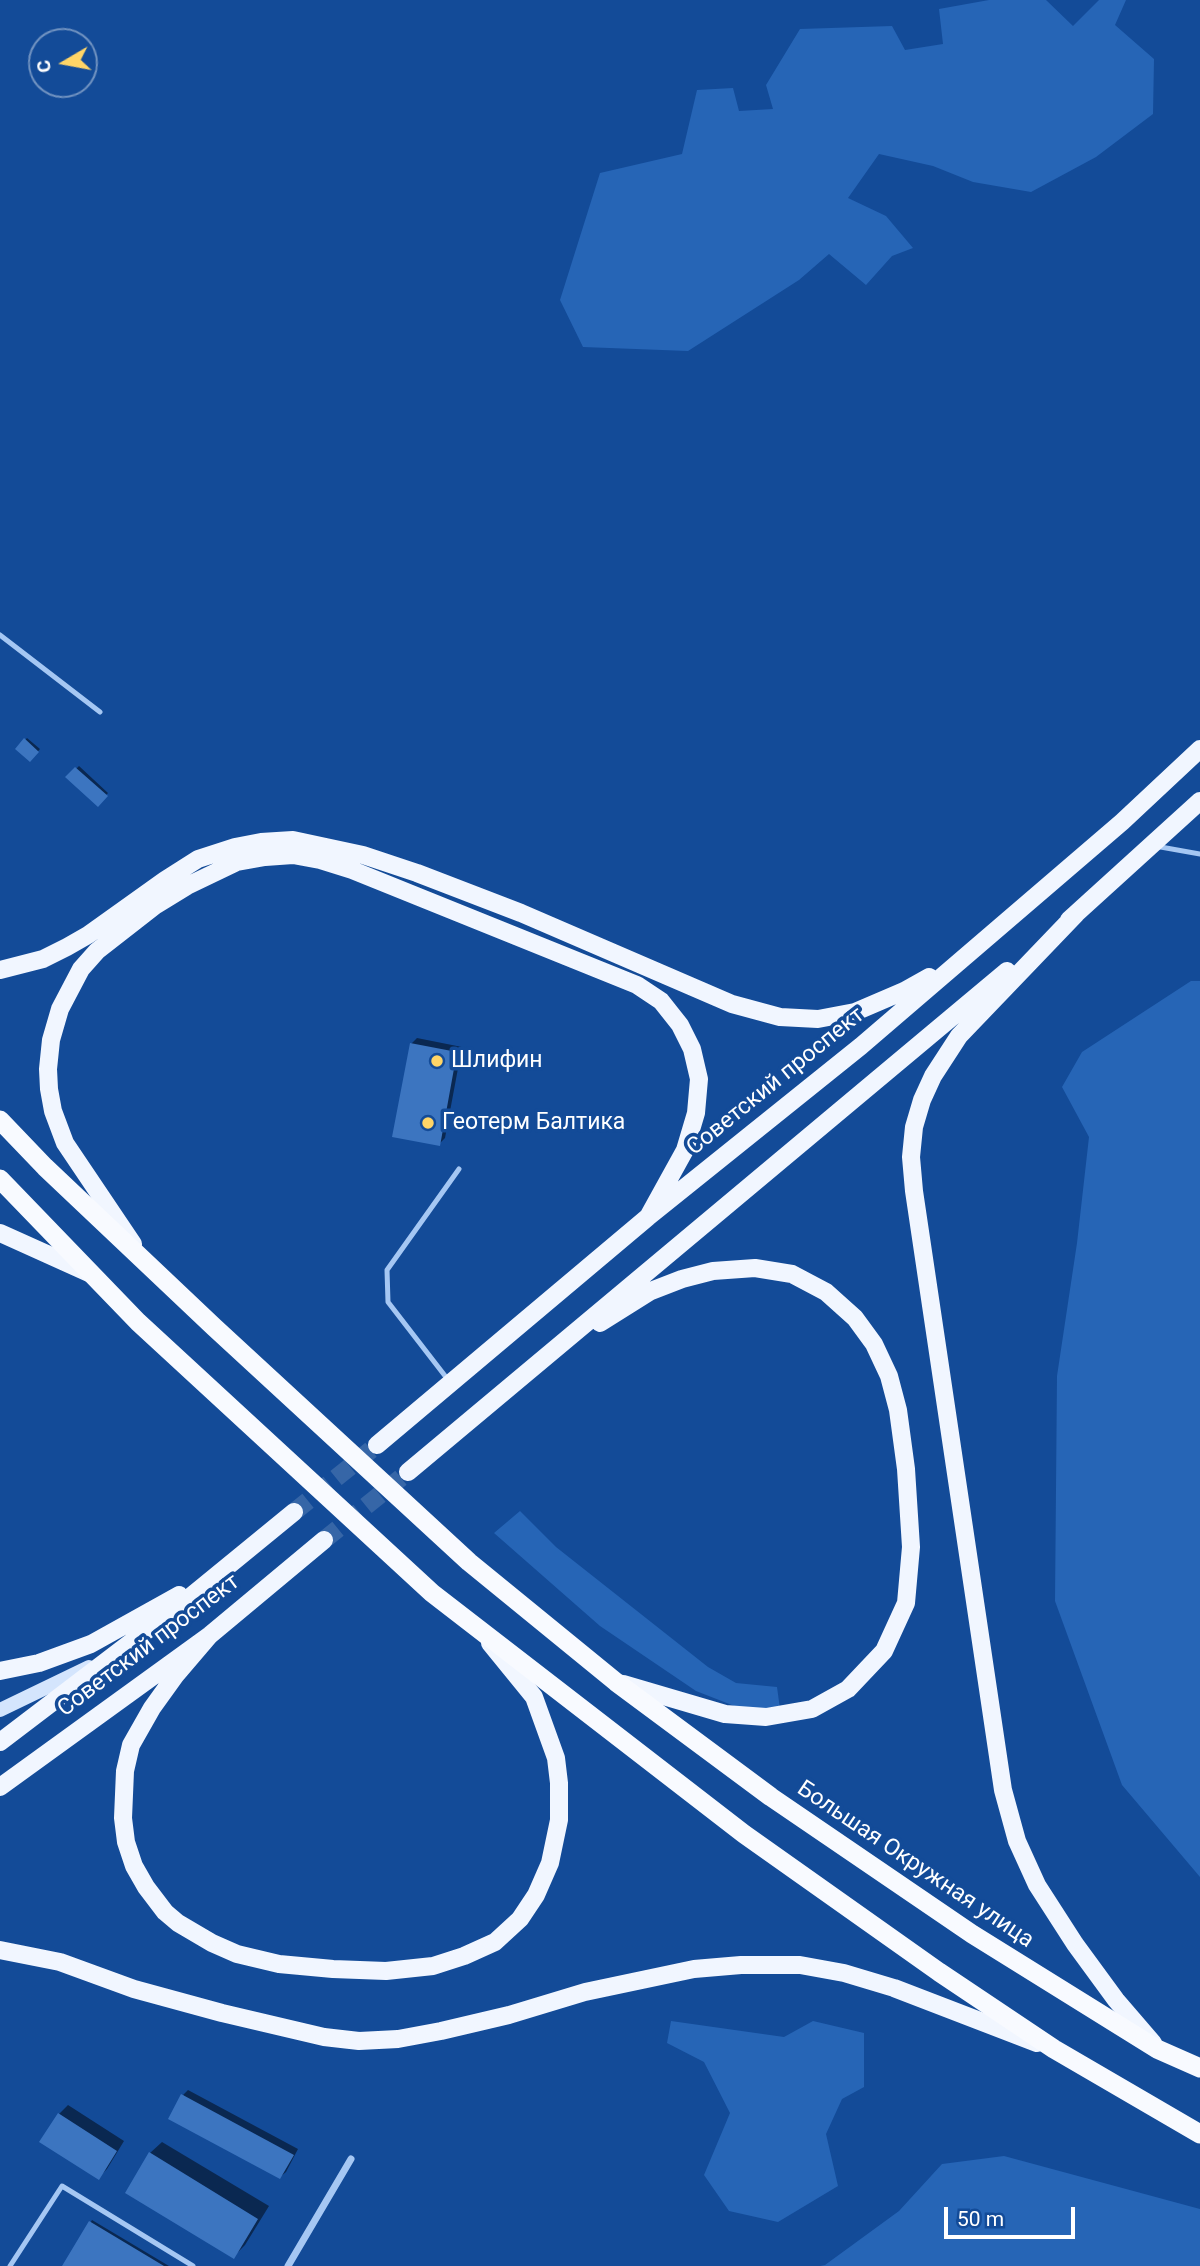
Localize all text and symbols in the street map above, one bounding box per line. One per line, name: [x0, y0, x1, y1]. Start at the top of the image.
north arrow: [28, 28, 98, 98]
text: С: [31, 58, 56, 75]
street label: Советский проспект: [682, 1002, 870, 1162]
place label: Шлифин: [451, 1047, 543, 1075]
marker: Шлифин: [429, 1053, 445, 1069]
place label: Геотерм Балтика: [442, 1109, 625, 1137]
marker: Геотерм Балтика: [420, 1115, 436, 1131]
street label: Советский проспект: [53, 1569, 245, 1723]
street label: Большая Окружная улица: [791, 1775, 1039, 1955]
scale bar: [948, 2192, 1079, 2236]
text: 50 m: [957, 2207, 1004, 2231]

